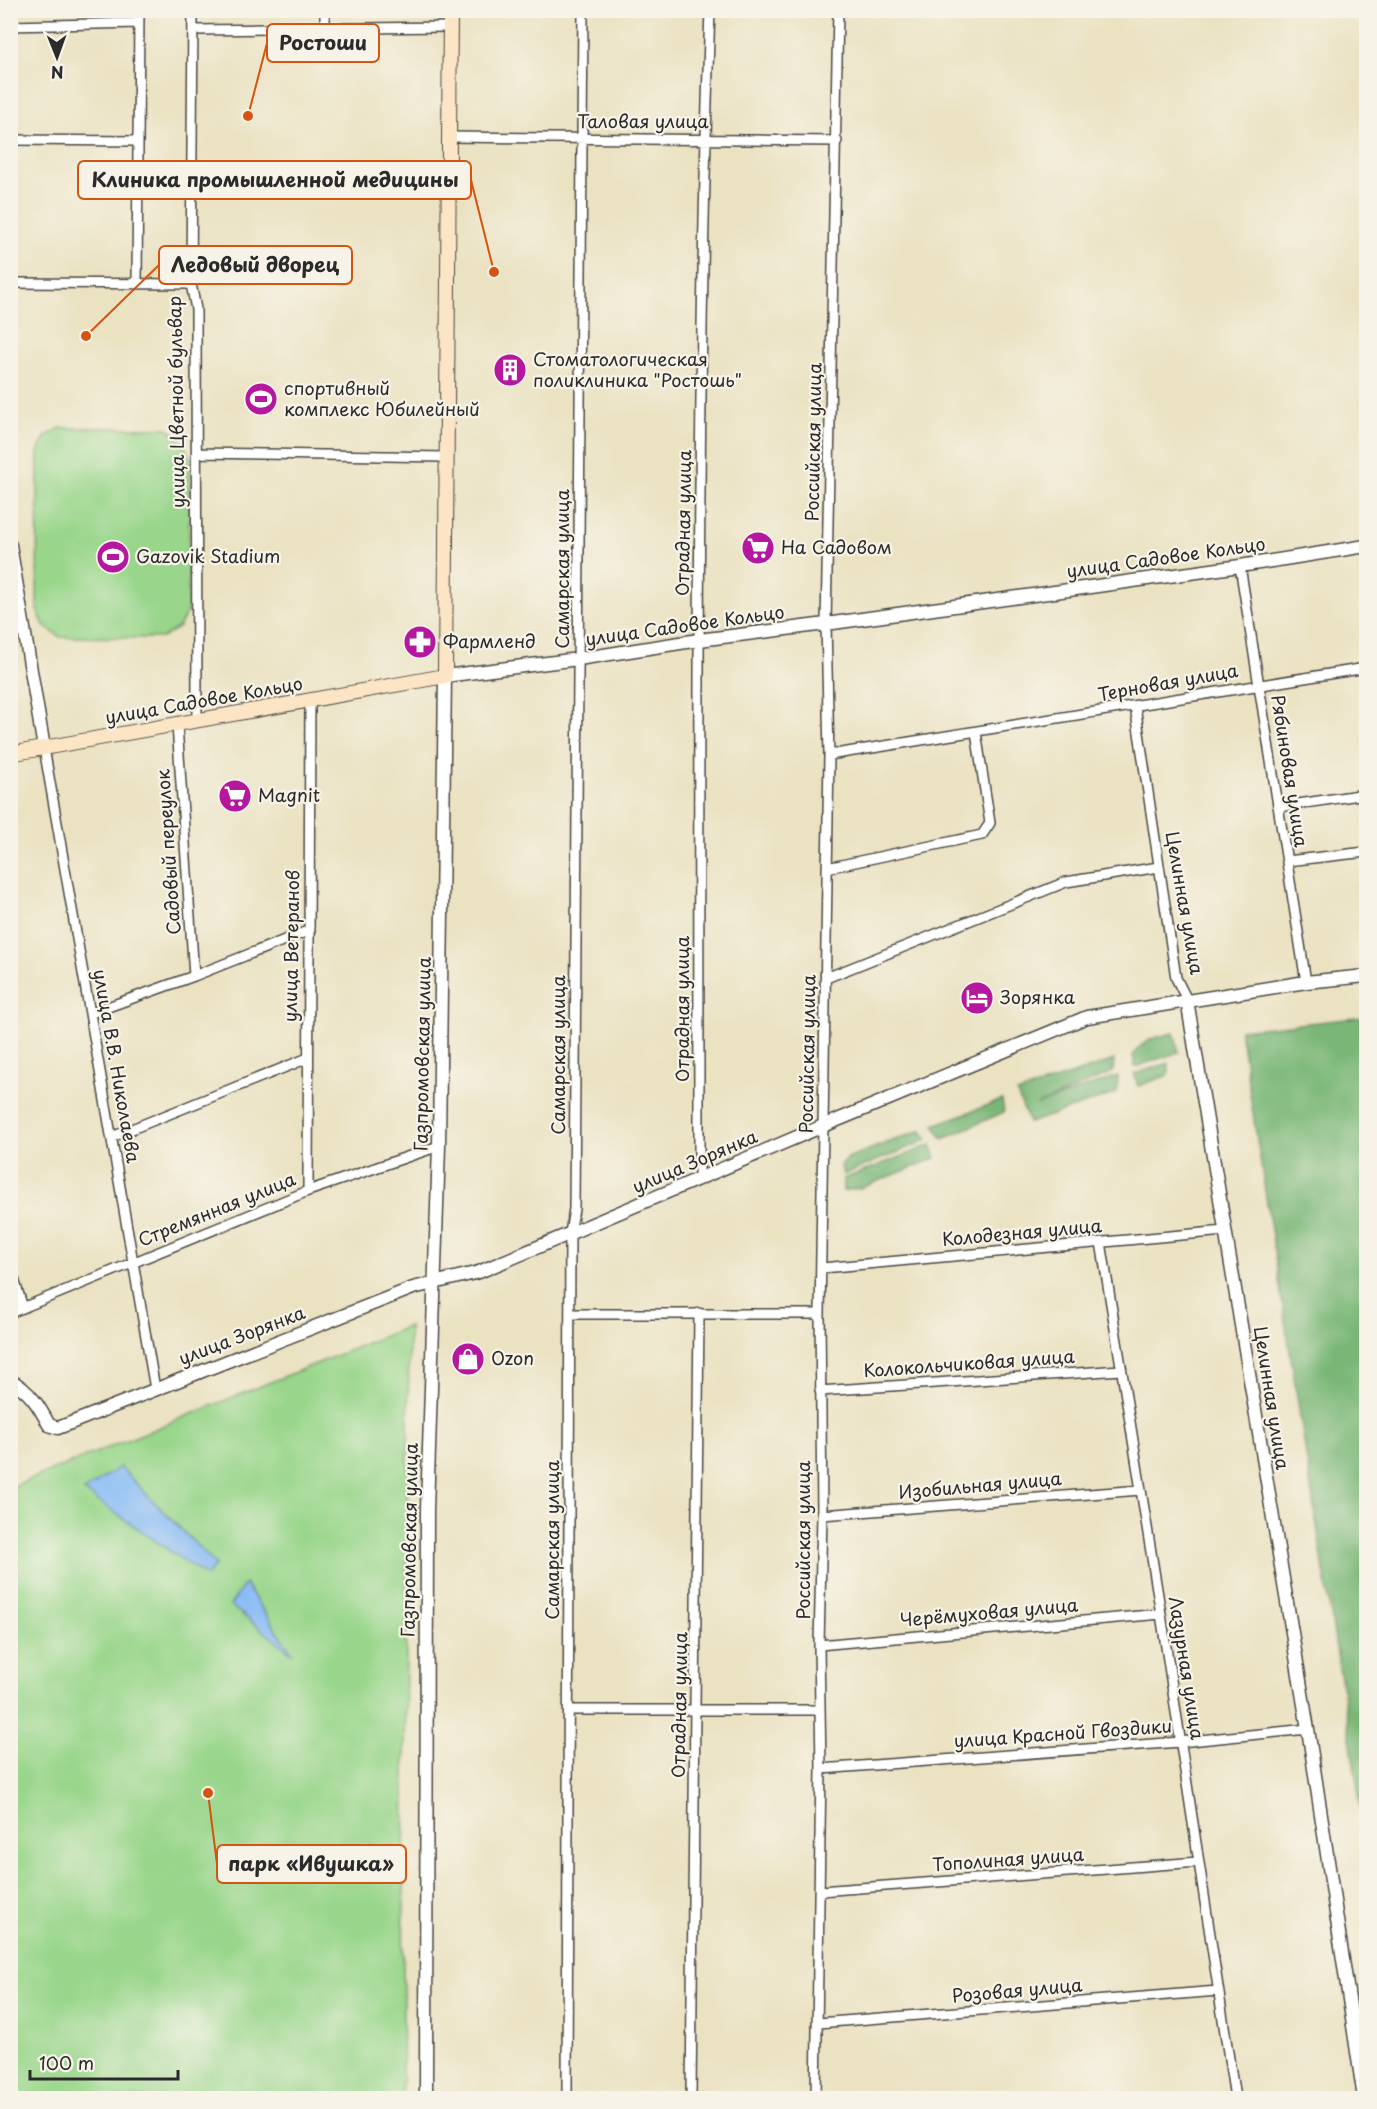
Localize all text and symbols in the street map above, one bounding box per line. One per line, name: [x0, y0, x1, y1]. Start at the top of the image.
callout: Ростоши: [267, 24, 379, 62]
north arrow: [27, 27, 87, 87]
text: Ростоши: [279, 27, 367, 57]
text: N: [51, 61, 64, 85]
street label: Таловая улица: [577, 107, 709, 134]
callout: Клиника промышленной медицины: [78, 161, 471, 199]
text: Клиника промышленной медицины: [91, 164, 459, 194]
callout: Ледовый дворец: [159, 246, 352, 284]
text: Ледовый дворец: [171, 249, 340, 279]
street label: улица Цветной бульвар: [160, 296, 191, 508]
place label: Стоматологическая поликлиника "Ростошь": [533, 345, 742, 393]
building icon: Стоматологическая поликлиника "Ростошь": [492, 352, 528, 388]
street label: Российская улица: [798, 362, 827, 522]
place label: спортивный комплекс Юбилейный: [284, 374, 480, 422]
sports icon: спортивный комплекс Юбилейный: [243, 381, 279, 417]
street label: Отрадная улица: [668, 449, 697, 596]
street label: Самарская улица: [548, 489, 575, 649]
street label: улица Садовое Кольцо: [1065, 529, 1267, 584]
supermarket icon: На Садовом: [740, 530, 776, 566]
place label: На Садовом: [781, 533, 892, 560]
sports icon: Gazovik Stadium: [95, 539, 131, 575]
place label: Gazovik Stadium: [136, 542, 280, 569]
street label: улица Садовое Кольцо: [584, 597, 786, 652]
pharmacy icon: Фармленд: [402, 624, 438, 660]
place label: Фармленд: [443, 627, 536, 654]
street label: Терновая улица: [1096, 656, 1241, 707]
street label: улица Садовое Кольцо: [103, 669, 305, 730]
street label: Рябиновая улица: [1265, 693, 1316, 849]
street label: Садовый переулок: [148, 768, 187, 936]
supermarket icon: Magnit: [217, 778, 253, 814]
place label: Magnit: [258, 781, 320, 808]
street label: Целинная улица: [1160, 829, 1211, 977]
street label: улица Ветеранов: [276, 870, 305, 1022]
street label: Отрадная улица: [668, 935, 695, 1082]
street label: Газпромовская улица: [406, 956, 437, 1151]
street label: улица В.В. Николаева: [87, 967, 148, 1165]
street label: Российская улица: [792, 974, 821, 1134]
street label: Самарская улица: [544, 975, 571, 1135]
hotel icon: Зорянка: [959, 980, 995, 1016]
place label: Зорянка: [1000, 983, 1076, 1010]
street label: улица Зорянка: [628, 1122, 762, 1199]
street label: Стремянная улица: [134, 1164, 300, 1253]
street label: Колодезная улица: [941, 1211, 1103, 1252]
street label: улица Зорянка: [174, 1298, 309, 1371]
street label: Целинная улица: [1248, 1324, 1297, 1472]
shop icon: Ozon: [450, 1341, 486, 1377]
street label: Колокольчиковая улица: [862, 1342, 1076, 1383]
place label: Ozon: [491, 1344, 534, 1371]
street label: Газпромовская улица: [393, 1442, 424, 1637]
street label: Самарская улица: [538, 1460, 565, 1620]
street label: Российская улица: [789, 1460, 816, 1619]
street label: Изобильная улица: [897, 1464, 1063, 1505]
street label: Черёмуховая улица: [899, 1590, 1080, 1633]
street label: Лазурная улица: [1163, 1594, 1212, 1742]
street label: Отрадная улица: [664, 1631, 693, 1778]
street label: улица Красной Гвоздики: [953, 1711, 1173, 1754]
street label: Тополиная улица: [931, 1840, 1085, 1877]
callout: парк «Ивушка»: [217, 1845, 406, 1883]
text: парк «Ивушка»: [228, 1848, 394, 1878]
street label: Розовая улица: [950, 1970, 1084, 2009]
scale bar: [30, 2043, 178, 2081]
text: 100 m: [39, 2049, 94, 2076]

